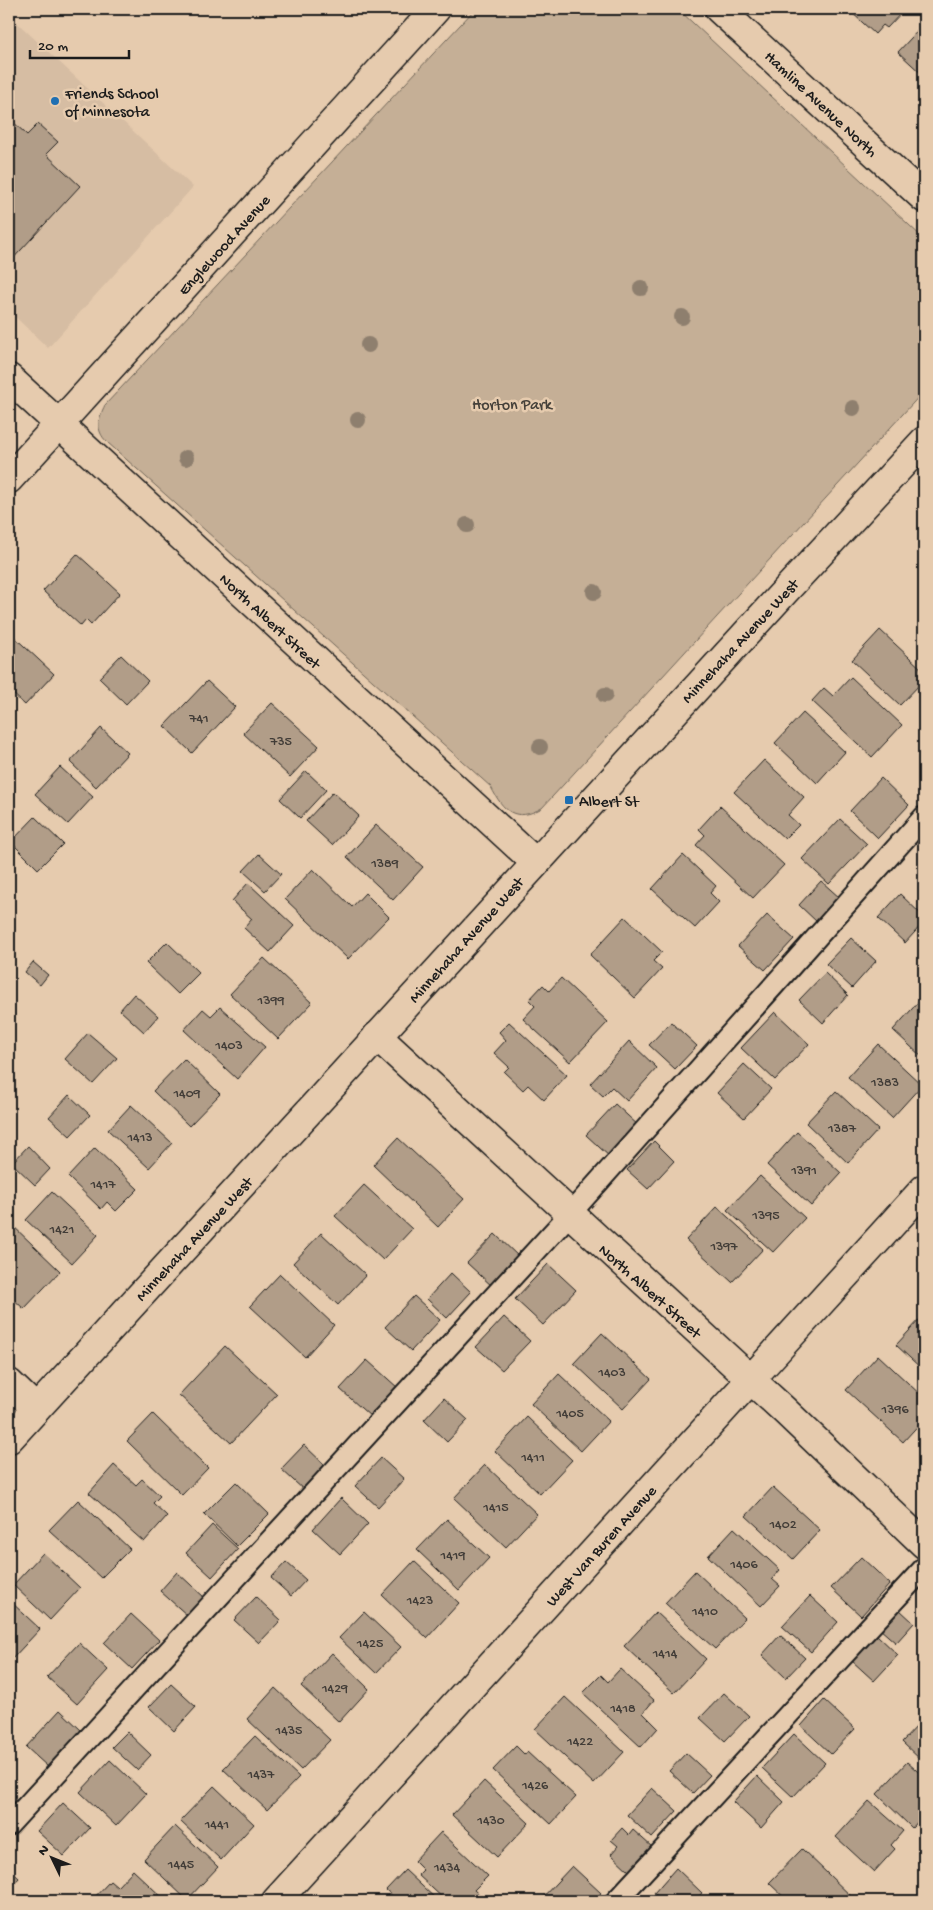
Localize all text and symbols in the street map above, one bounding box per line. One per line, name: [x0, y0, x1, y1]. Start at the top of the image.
scale bar: [30, 28, 129, 60]
text: 20 m: [38, 38, 68, 56]
street label: Hamline Avenue North: [759, 48, 880, 163]
place label: Friends School of Minnesota: [64, 86, 159, 123]
marker: Friends School of Minnesota: [49, 95, 61, 107]
street label: Englewood Avenue: [175, 192, 276, 301]
park label: Horton Park: [472, 397, 554, 416]
street label: North Albert Street: [214, 571, 324, 675]
street label: Minnehaha Avenue West: [679, 575, 805, 708]
house number: 741: [188, 711, 209, 728]
house number: 735: [269, 734, 292, 751]
marker: Albert St: [563, 794, 575, 806]
place label: Albert St: [579, 794, 640, 813]
house number: 1389: [370, 856, 399, 873]
street label: Minnehaha Avenue West: [406, 873, 530, 1008]
house number: 1399: [257, 993, 284, 1010]
house number: 1403: [214, 1038, 243, 1055]
house number: 1383: [870, 1075, 899, 1092]
house number: 1409: [172, 1086, 201, 1103]
house number: 1387: [827, 1121, 857, 1138]
house number: 1413: [126, 1130, 153, 1147]
house number: 1391: [790, 1163, 817, 1180]
street label: Minnehaha Avenue West: [133, 1173, 259, 1306]
house number: 1417: [89, 1177, 116, 1194]
house number: 1395: [751, 1208, 780, 1225]
house number: 1421: [49, 1222, 74, 1239]
house number: 1397: [709, 1239, 738, 1256]
street label: North Albert Street: [593, 1241, 705, 1345]
house number: 1403: [597, 1365, 626, 1382]
house number: 1396: [880, 1402, 909, 1419]
house number: 1405: [555, 1406, 584, 1423]
house number: 1411: [520, 1450, 545, 1467]
street label: West Van Buren Avenue: [543, 1482, 662, 1612]
house number: 1415: [482, 1500, 509, 1517]
house number: 1402: [768, 1517, 797, 1534]
house number: 1419: [440, 1548, 465, 1565]
house number: 1406: [729, 1557, 759, 1574]
house number: 1423: [406, 1593, 433, 1610]
house number: 1410: [691, 1604, 718, 1621]
house number: 1425: [356, 1636, 383, 1653]
house number: 1414: [652, 1646, 678, 1663]
house number: 1429: [321, 1681, 348, 1698]
house number: 1418: [609, 1701, 636, 1718]
house number: 1435: [275, 1723, 302, 1740]
house number: 1422: [566, 1734, 593, 1751]
house number: 1437: [247, 1767, 275, 1784]
house number: 1426: [521, 1778, 549, 1795]
house number: 1430: [476, 1813, 505, 1830]
house number: 1441: [204, 1817, 229, 1834]
north arrow: [28, 1832, 78, 1882]
text: N: [35, 1842, 54, 1860]
house number: 1445: [167, 1857, 194, 1874]
house number: 1434: [433, 1860, 460, 1877]

